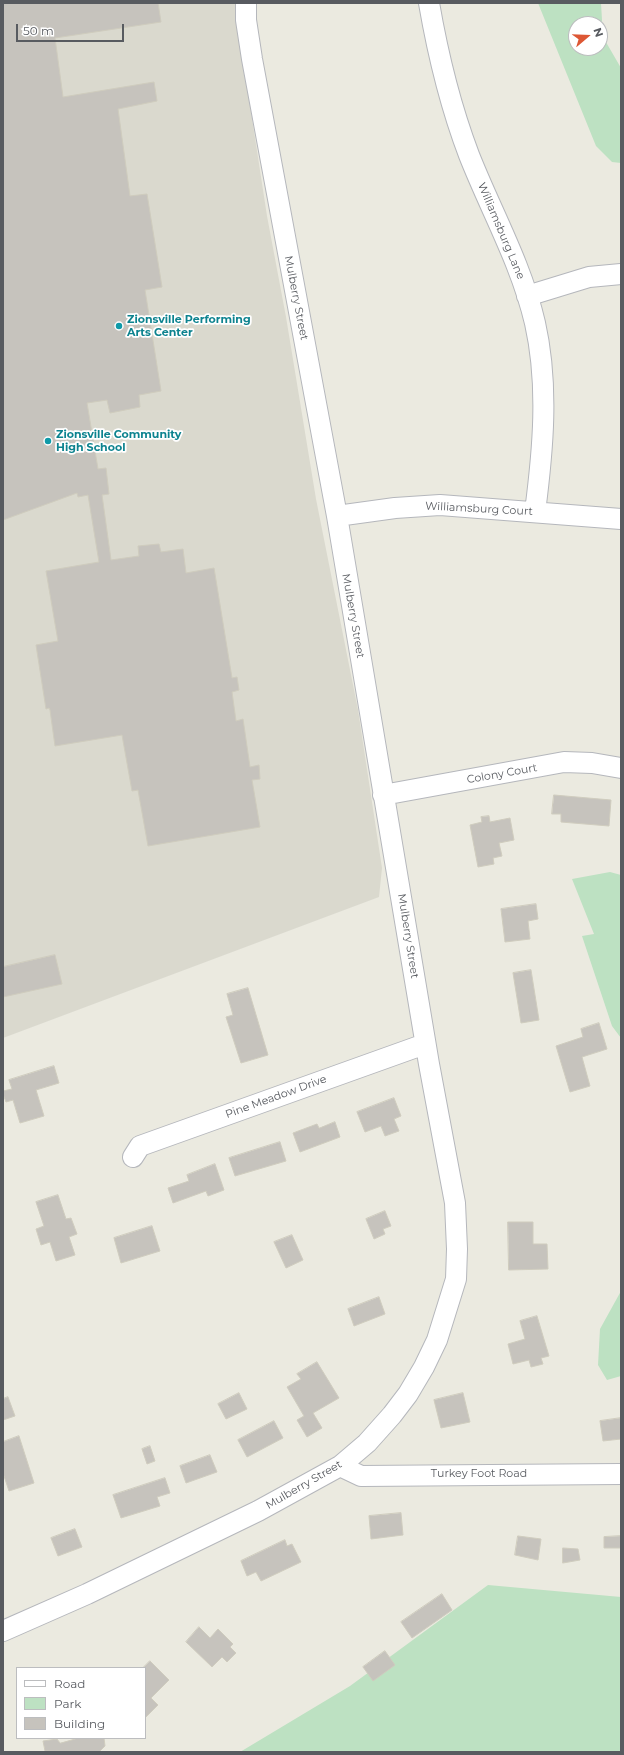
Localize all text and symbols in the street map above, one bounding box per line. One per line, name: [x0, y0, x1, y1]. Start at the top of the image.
scale bar: [18, 16, 126, 42]
north arrow: [568, 16, 608, 56]
text: 50 m: [23, 23, 54, 38]
text: N: [590, 26, 606, 39]
street label: Williamsburg Lane: [475, 181, 527, 281]
street label: Mulberry Street: [281, 255, 311, 341]
place label: Zionsville Performing Arts Center: [127, 313, 251, 339]
marker: Zionsville Performing Arts Center: [114, 321, 124, 331]
place label: Zionsville Community High School: [56, 428, 181, 454]
marker: Zionsville Community High School: [43, 436, 53, 446]
street label: Williamsburg Court: [425, 500, 533, 518]
street label: Mulberry Street: [339, 573, 367, 659]
street label: Colony Court: [466, 761, 538, 787]
street label: Mulberry Street: [395, 893, 421, 979]
street label: Pine Meadow Drive: [224, 1073, 328, 1121]
street label: Mulberry Street: [264, 1458, 344, 1512]
street label: Turkey Foot Road: [431, 1467, 527, 1481]
legend: [16, 1667, 146, 1739]
text: Road: [54, 1676, 85, 1691]
text: Park: [54, 1696, 81, 1711]
text: Building: [54, 1716, 105, 1731]

